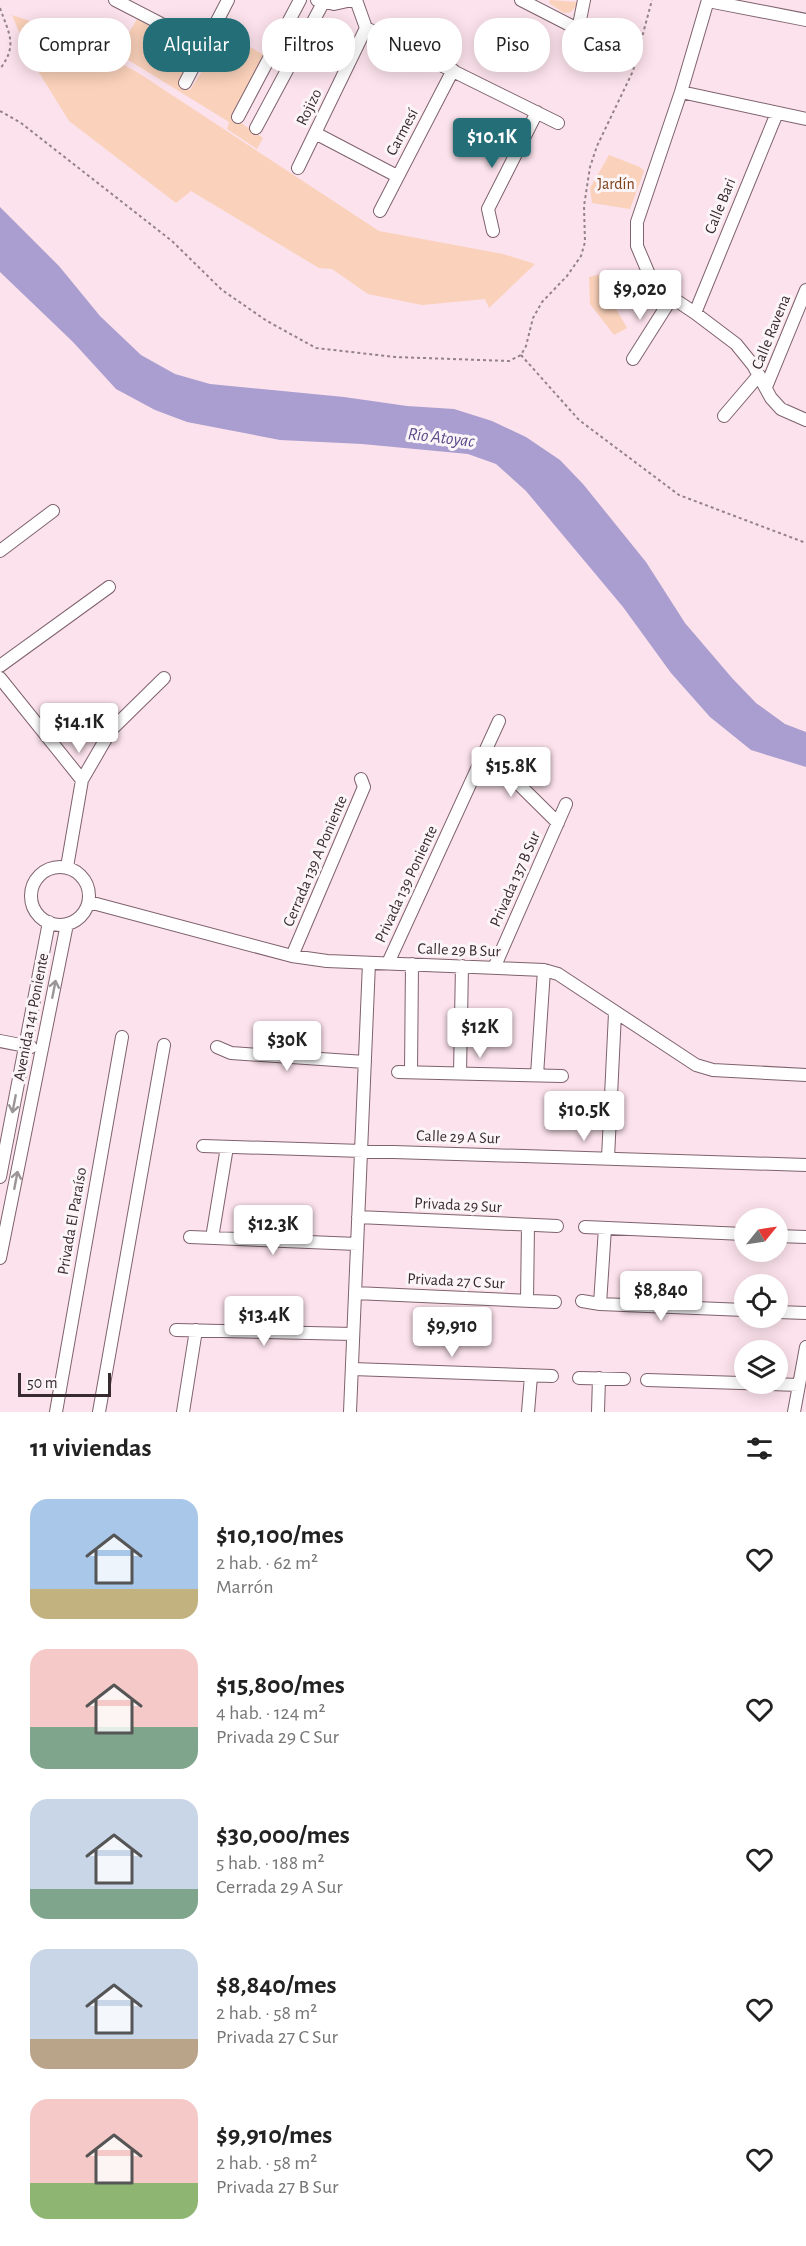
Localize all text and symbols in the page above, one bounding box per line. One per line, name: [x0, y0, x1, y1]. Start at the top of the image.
chip: Comprar: [18, 18, 131, 72]
chip: Alquilar: [143, 18, 250, 72]
chip: Filtros: [262, 18, 355, 72]
chip: Nuevo: [367, 18, 462, 72]
chip: Piso: [474, 18, 550, 72]
chip: Casa: [562, 18, 643, 72]
street label: Rojizo: [293, 86, 326, 128]
street label: Carmesí: [383, 106, 421, 158]
pin: $10.1K: [443, 118, 541, 169]
text: $10.1K: [467, 127, 517, 147]
park label: Jardín: [597, 176, 635, 192]
street label: Calle Bari: [702, 176, 738, 236]
pin: $9,020: [591, 270, 689, 321]
text: $9,020: [613, 279, 667, 299]
street label: Calle Ravena: [749, 292, 793, 372]
water label: Río Atoyac: [407, 425, 476, 451]
pin: $14.1K: [30, 703, 128, 754]
text: $14.1K: [54, 712, 104, 732]
pin: $15.8K: [462, 747, 560, 798]
text: $15.8K: [486, 756, 536, 776]
street label: Cerrada 139 A Poniente: [280, 793, 350, 929]
street label: Privada 139 Poniente: [372, 823, 440, 945]
street label: Privada 137 B Sur: [487, 828, 544, 929]
street label: Calle 29 B Sur: [417, 941, 502, 959]
street label: Avenida 141 Poniente: [11, 952, 51, 1082]
one-way arrow: [49, 980, 60, 999]
pin: $12K: [444, 1008, 516, 1059]
text: $12K: [461, 1017, 499, 1037]
pin: $30K: [251, 1021, 323, 1072]
text: $30K: [267, 1030, 307, 1050]
pin: $10.5K: [535, 1091, 633, 1142]
one-way arrow: [8, 1093, 19, 1113]
text: $10.5K: [558, 1100, 610, 1120]
street label: Calle 29 A Sur: [416, 1128, 501, 1146]
street label: Privada El Paraíso: [55, 1166, 89, 1276]
one-way arrow: [11, 1171, 23, 1190]
street label: Privada 29 Sur: [414, 1195, 503, 1215]
pin: $12.3K: [224, 1205, 322, 1256]
north arrow: [734, 1208, 788, 1262]
map controls: [734, 1208, 788, 1394]
text: $12.3K: [248, 1214, 298, 1234]
street label: Privada 27 C Sur: [407, 1270, 506, 1292]
pin: $8,840: [612, 1271, 710, 1322]
button: locate: [734, 1274, 788, 1328]
text: $8,840: [634, 1280, 688, 1300]
pin: $13.4K: [215, 1296, 313, 1347]
text: $13.4K: [238, 1305, 290, 1325]
pin: $9,910: [403, 1307, 501, 1358]
text: $9,910: [427, 1316, 477, 1336]
button: layers: [734, 1340, 788, 1394]
scale bar: [18, 1370, 111, 1398]
text: 50 m: [27, 1375, 58, 1391]
icon: filters: [743, 1432, 776, 1465]
text: 11 viviendas: [30, 1435, 152, 1461]
text: $10,100/mes: [216, 1522, 344, 1548]
icon: home: [78, 1523, 150, 1595]
icon: heart: [743, 1543, 776, 1576]
text: 2 hab. · 62 m²: [216, 1553, 318, 1573]
text: Marrón: [216, 1577, 273, 1597]
text: $15,800/mes: [216, 1672, 345, 1698]
icon: home: [78, 1673, 150, 1745]
icon: heart: [743, 1693, 776, 1726]
text: 4 hab. · 124 m²: [216, 1703, 326, 1723]
text: Privada 29 C Sur: [216, 1727, 339, 1747]
text: $30,000/mes: [216, 1822, 350, 1848]
icon: home: [78, 1823, 150, 1895]
icon: heart: [743, 1843, 776, 1876]
text: 5 hab. · 188 m²: [216, 1853, 325, 1873]
text: Cerrada 29 A Sur: [216, 1877, 343, 1897]
text: $8,840/mes: [216, 1972, 337, 1998]
icon: home: [78, 1973, 150, 2045]
icon: heart: [743, 1993, 776, 2026]
text: 2 hab. · 58 m²: [216, 2003, 317, 2023]
text: Privada 27 C Sur: [216, 2027, 338, 2047]
text: $9,910/mes: [216, 2122, 332, 2148]
icon: home: [78, 2123, 150, 2195]
icon: heart: [743, 2143, 776, 2176]
text: 2 hab. · 58 m²: [216, 2153, 317, 2173]
text: Privada 27 B Sur: [216, 2177, 338, 2197]

